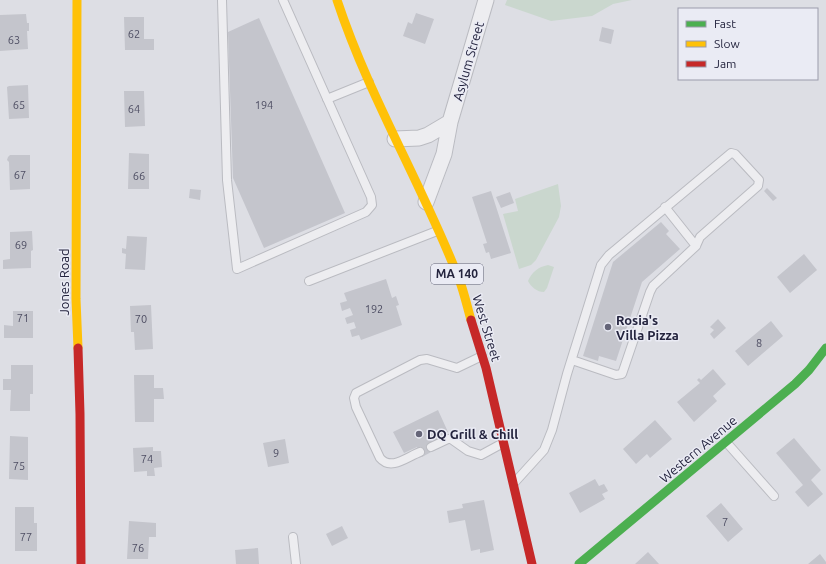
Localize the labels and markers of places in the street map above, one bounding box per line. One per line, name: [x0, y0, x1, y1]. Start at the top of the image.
place label: Rosia's Villa Pizza: [616, 313, 679, 342]
marker: Rosia's Villa Pizza: [603, 322, 613, 332]
place label: DQ Grill & Chill: [427, 427, 518, 441]
marker: DQ Grill & Chill: [414, 429, 424, 439]

